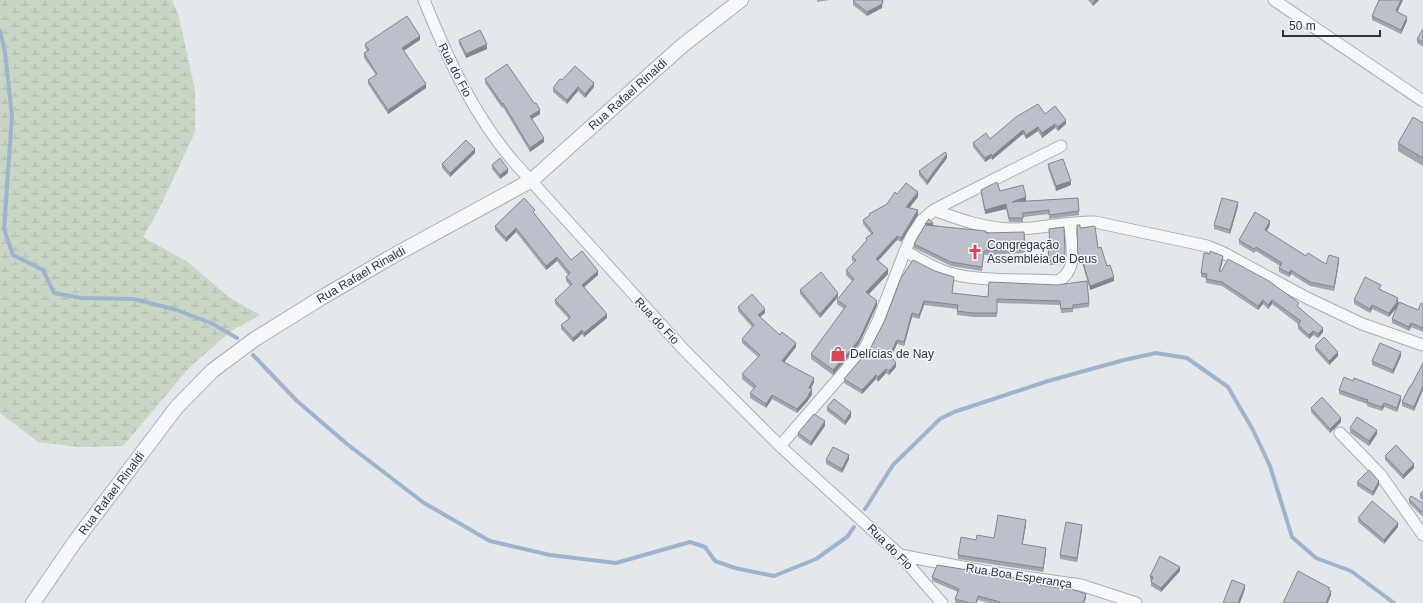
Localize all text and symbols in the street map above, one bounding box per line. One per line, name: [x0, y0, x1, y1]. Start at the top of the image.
scale bar: [1283, 12, 1380, 38]
text: 50 m: [1289, 19, 1316, 33]
street label: Rua do Fio: [435, 41, 475, 100]
street label: Rua Rafael Rinaldi: [586, 56, 670, 133]
place label: Congregação Assembléia de Deus: [987, 238, 1097, 266]
church icon: Congregação Assembléia de Deus: [966, 243, 984, 261]
street label: Rua Rafael Rinaldi: [314, 244, 408, 306]
street label: Rua do Fio: [632, 295, 682, 347]
shop icon: Delícias de Nay: [829, 345, 847, 363]
place label: Delícias de Nay: [850, 347, 934, 361]
street label: Rua Rafael Rinaldi: [76, 449, 147, 537]
street label: Rua do Fio: [864, 521, 916, 573]
street label: Rua Boa Esperança: [965, 561, 1073, 591]

